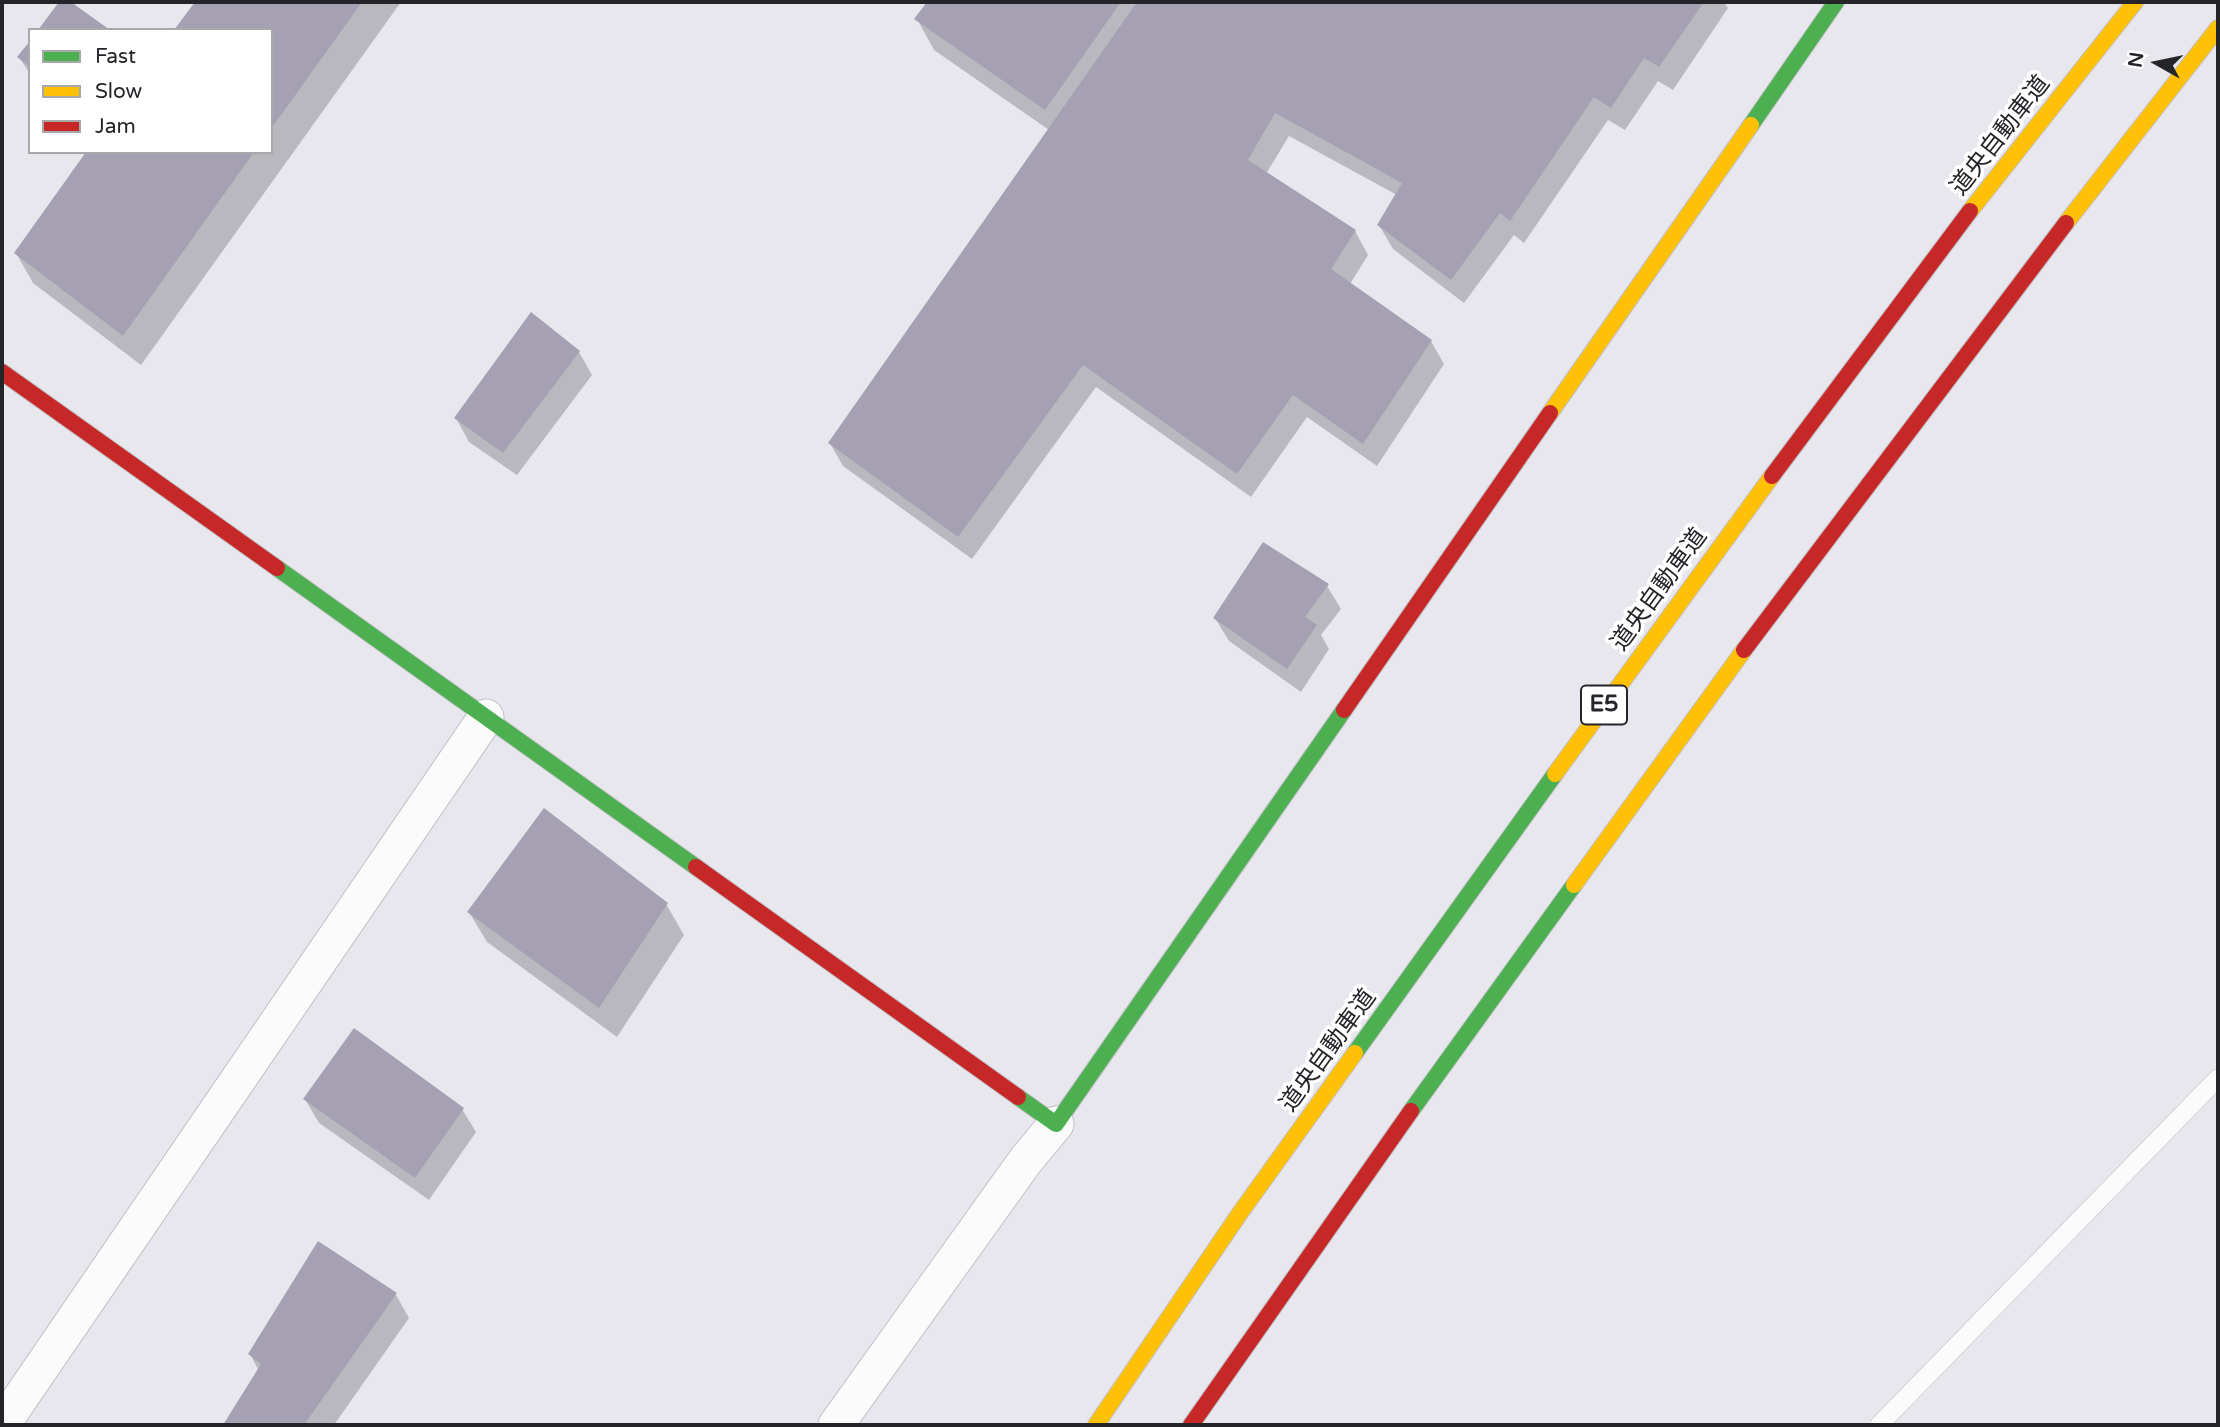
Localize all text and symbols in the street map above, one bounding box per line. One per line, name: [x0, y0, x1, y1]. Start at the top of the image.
legend: [28, 28, 273, 154]
north arrow: [2122, 28, 2192, 98]
text: Fast: [95, 44, 136, 69]
text: N: [2124, 50, 2148, 69]
street label: 道央自動車道: [1945, 70, 2057, 202]
text: Slow: [95, 79, 142, 104]
text: Jam: [95, 114, 136, 139]
street label: 道央自動車道: [1606, 523, 1714, 657]
road number: E5: [1581, 685, 1627, 724]
street label: 道央自動車道: [1275, 984, 1383, 1118]

